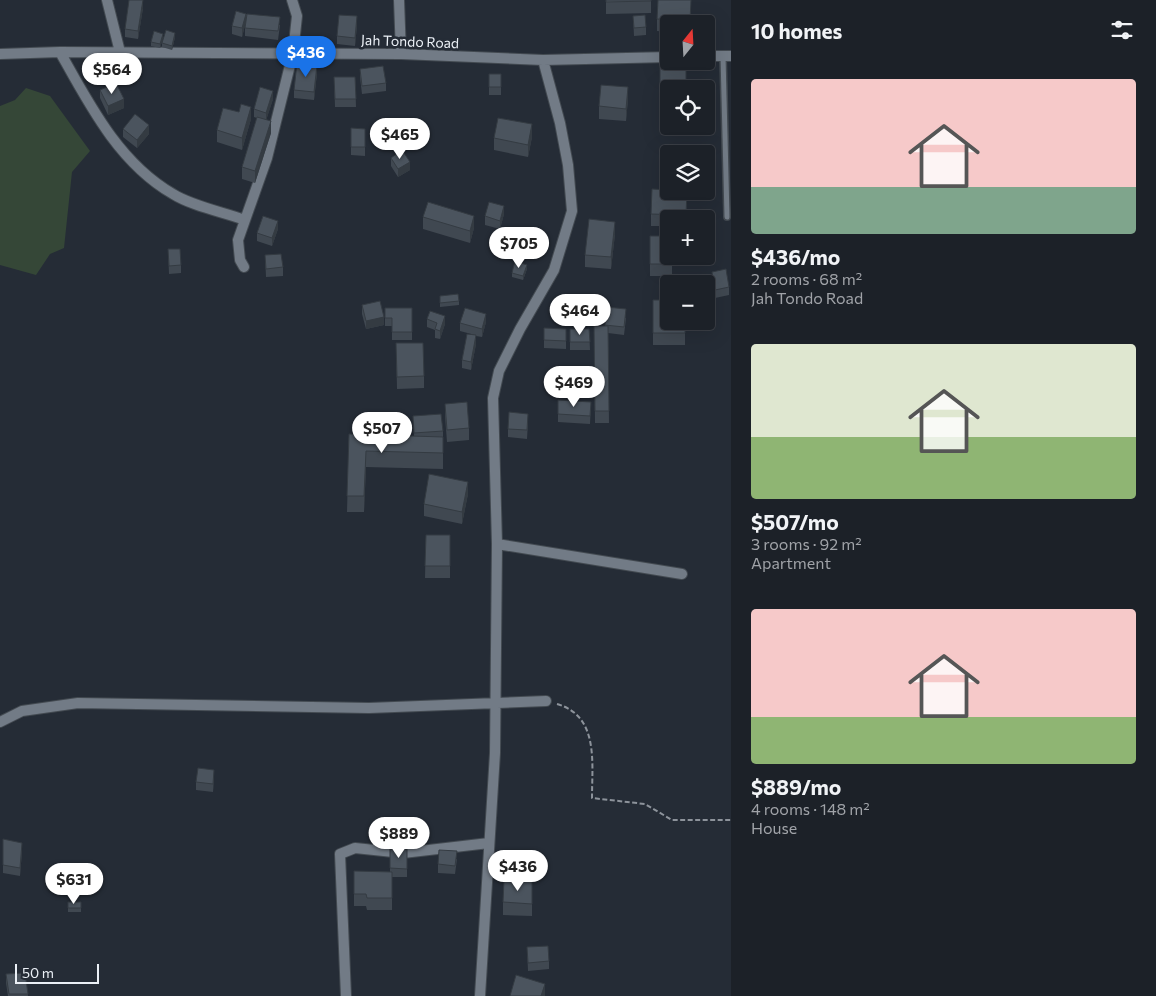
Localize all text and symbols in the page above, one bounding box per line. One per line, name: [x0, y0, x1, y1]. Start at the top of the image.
north arrow: [660, 15, 715, 70]
map controls: [660, 15, 715, 330]
icon: filters: [1108, 16, 1136, 44]
text: 10 homes: [751, 18, 842, 43]
street label: Jah Tondo Road: [361, 31, 459, 51]
pin: $436: [276, 36, 336, 78]
text: $436: [287, 42, 325, 61]
pin: $564: [82, 52, 142, 95]
text: $564: [93, 59, 131, 78]
button: locate: [660, 80, 715, 135]
icon: home: [899, 111, 989, 201]
pin: $465: [370, 118, 430, 160]
text: $465: [381, 124, 419, 143]
button: layers: [660, 145, 715, 200]
button: +: [660, 210, 715, 265]
pin: $705: [489, 226, 549, 269]
text: $705: [500, 233, 538, 252]
text: $436/mo: [751, 244, 840, 269]
text: 2 rooms · 68 m²: [751, 269, 862, 288]
button: −: [660, 275, 715, 330]
text: Jah Tondo Road: [751, 288, 863, 307]
pin: $464: [550, 294, 610, 336]
text: $464: [561, 300, 599, 319]
pin: $469: [544, 366, 604, 408]
text: $469: [555, 372, 593, 391]
icon: home: [899, 376, 989, 466]
pin: $507: [352, 412, 412, 454]
text: $507: [363, 418, 401, 437]
text: $507/mo: [751, 509, 839, 534]
text: 3 rooms · 92 m²: [751, 534, 862, 553]
text: Apartment: [751, 553, 831, 572]
icon: home: [899, 641, 989, 731]
text: $889/mo: [751, 774, 841, 799]
text: 4 rooms · 148 m²: [751, 799, 870, 818]
pin: $889: [369, 816, 429, 859]
text: House: [751, 818, 797, 837]
text: $889: [380, 823, 418, 842]
pin: $436: [488, 850, 548, 892]
text: $436: [499, 856, 537, 875]
pin: $631: [44, 862, 104, 905]
text: $631: [56, 869, 92, 888]
scale bar: [15, 961, 99, 984]
text: 50 m: [22, 964, 54, 981]

